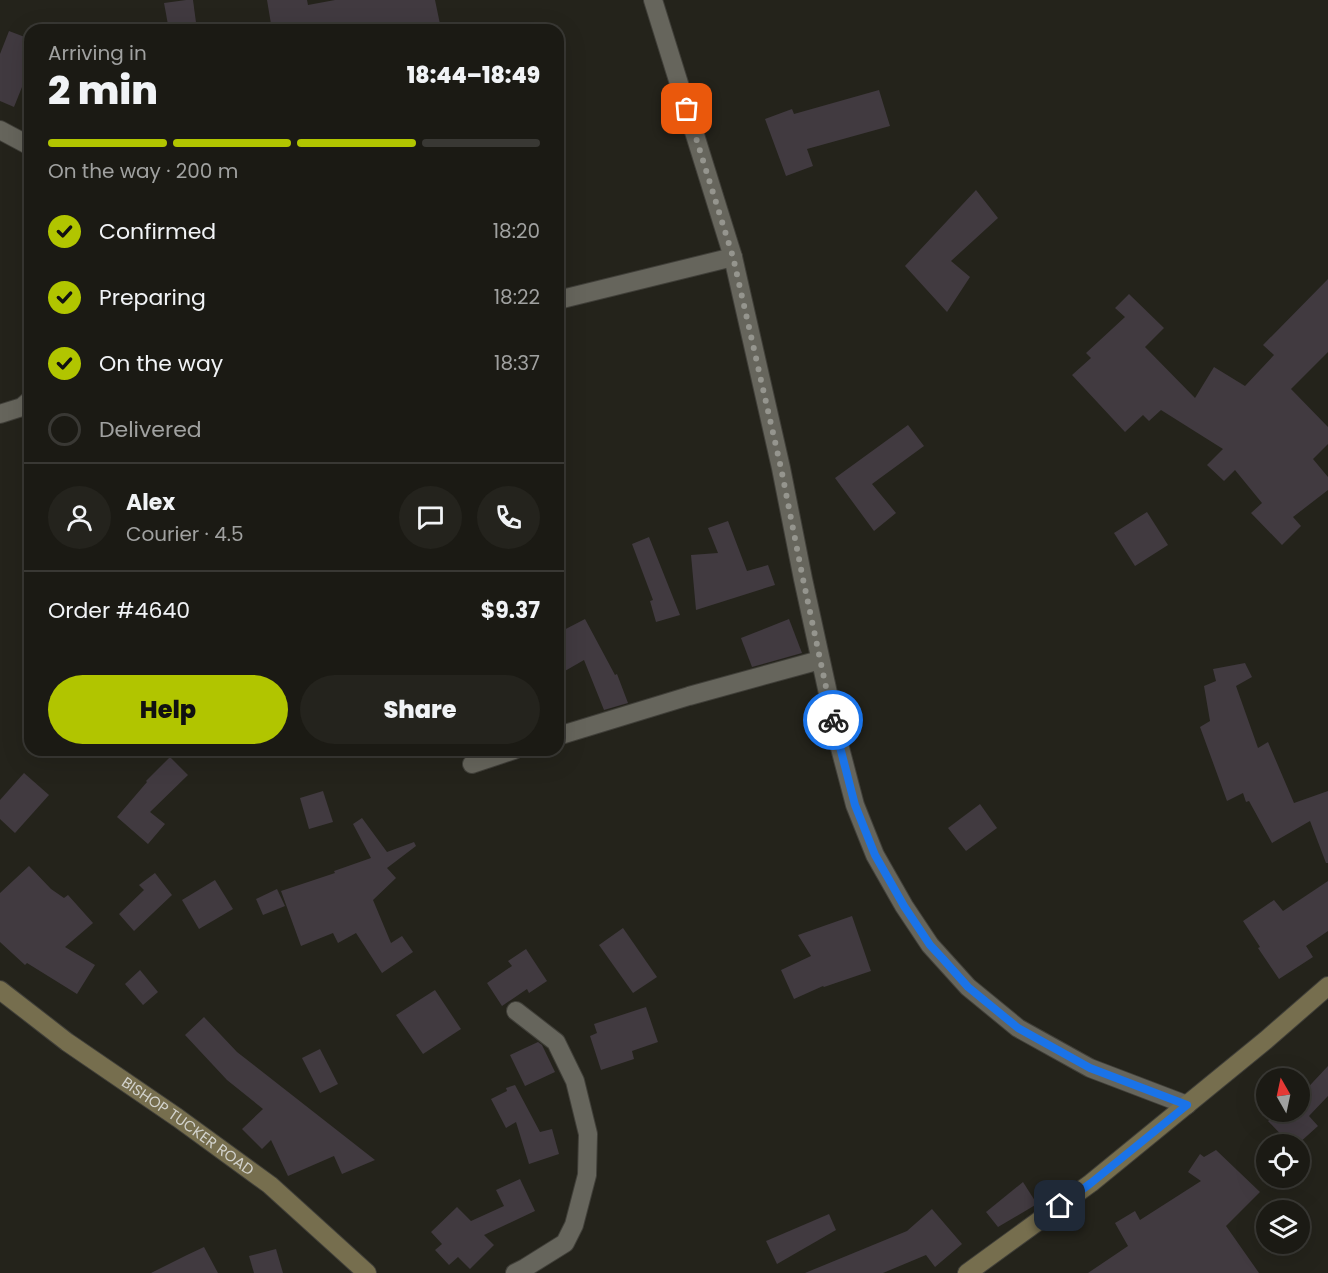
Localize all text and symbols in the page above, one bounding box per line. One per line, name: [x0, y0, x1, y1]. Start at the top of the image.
text: Arriving in: [48, 39, 147, 67]
text: 18:44–18:49: [407, 60, 540, 91]
text: 2 min: [48, 63, 158, 118]
pin: [661, 83, 712, 134]
icon: bag: [670, 92, 703, 125]
text: On the way · 200 m: [48, 157, 238, 185]
icon: check: [48, 215, 81, 248]
text: Confirmed: [99, 216, 216, 247]
text: 18:20: [493, 217, 540, 245]
icon: check: [48, 281, 81, 314]
text: Preparing: [99, 282, 206, 313]
text: 18:22: [494, 283, 540, 311]
icon: check: [48, 347, 81, 380]
text: On the way: [99, 348, 223, 379]
text: 18:37: [494, 349, 540, 377]
text: Delivered: [99, 414, 202, 445]
button: person: [48, 486, 111, 549]
button: chat: [399, 486, 462, 549]
button: phone: [477, 486, 540, 549]
text: Alex: [126, 487, 175, 518]
text: Courier · 4.5: [126, 520, 244, 548]
text: Order #4640: [48, 595, 190, 626]
text: $9.37: [481, 595, 540, 626]
button: Help: [48, 675, 288, 744]
button: Share: [300, 675, 540, 744]
courier: [803, 690, 863, 750]
icon: bike: [817, 704, 850, 737]
north arrow: [1256, 1068, 1310, 1122]
map controls: [1256, 1068, 1310, 1254]
street label: BISHOP TUCKER ROAD: [118, 1071, 259, 1180]
button: locate: [1256, 1134, 1310, 1188]
pin: [1034, 1180, 1085, 1231]
icon: home: [1043, 1189, 1076, 1222]
button: layers: [1256, 1200, 1310, 1254]

